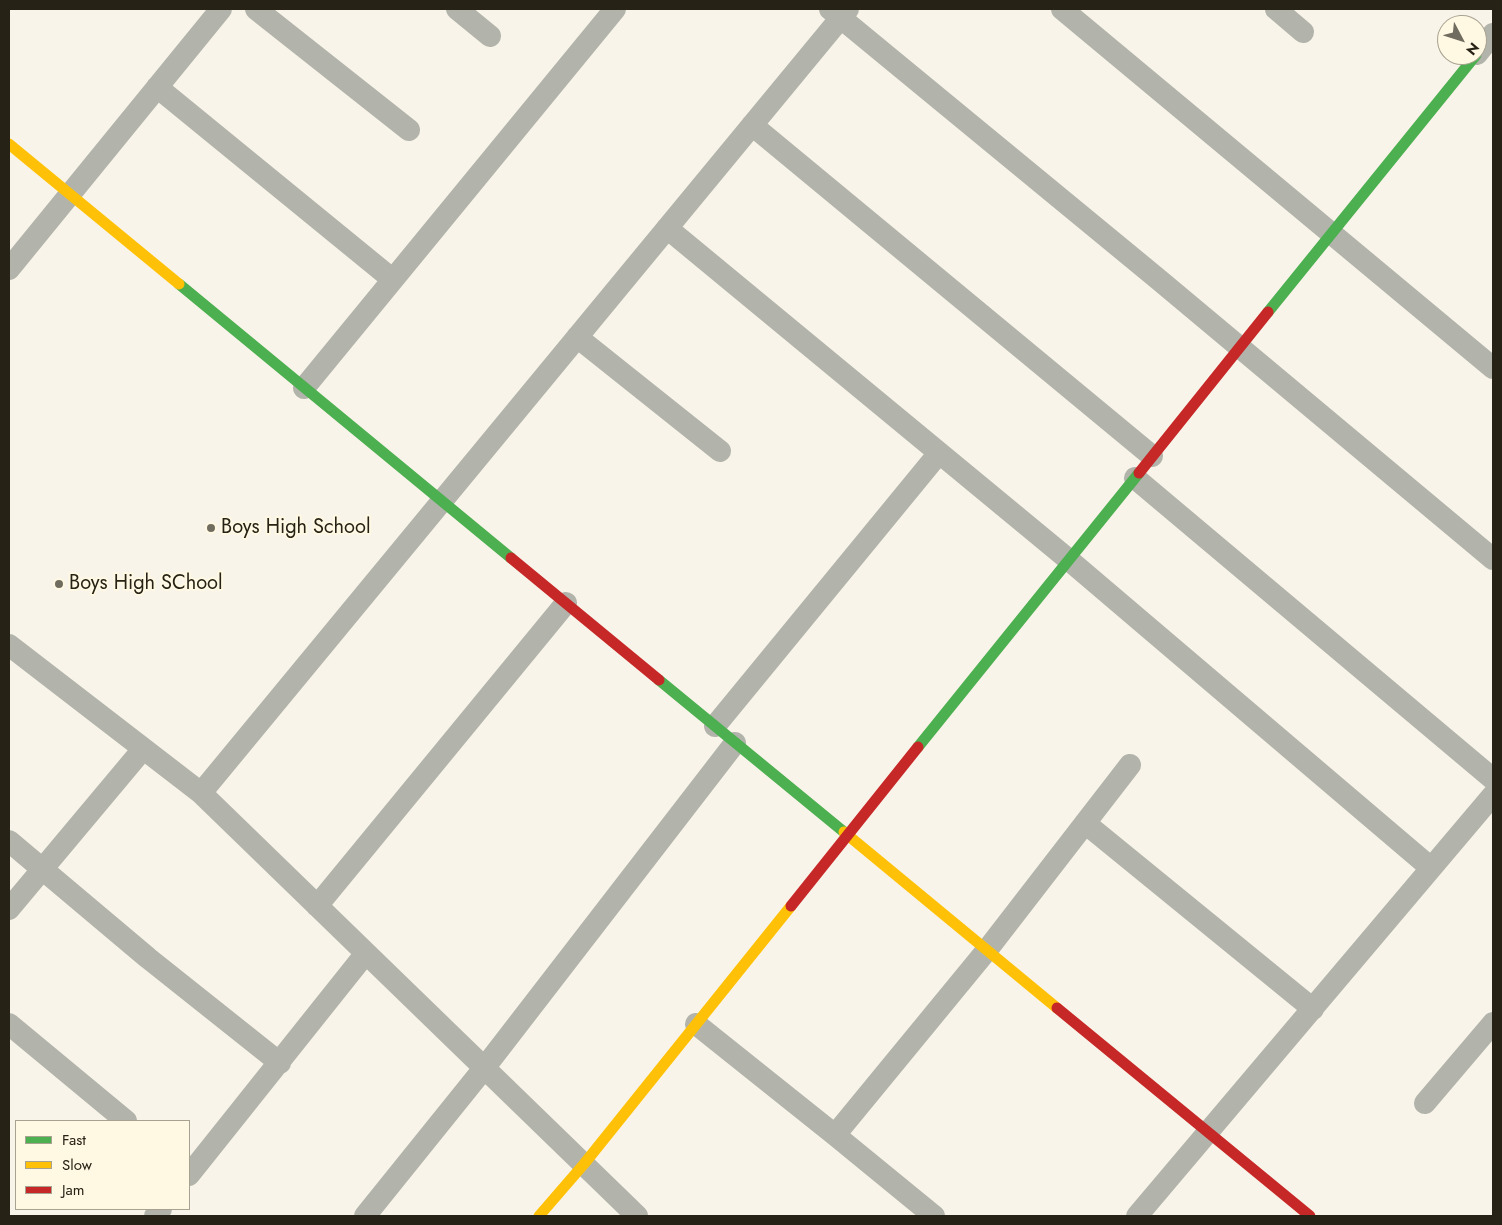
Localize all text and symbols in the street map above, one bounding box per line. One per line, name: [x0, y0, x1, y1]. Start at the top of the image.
north arrow: [1437, 15, 1487, 65]
text: N: [1461, 38, 1484, 60]
place label: Boys High School: [221, 516, 370, 540]
marker: Boys High School: [205, 522, 217, 534]
place label: Boys High SChool: [69, 572, 223, 596]
marker: Boys High SChool: [53, 578, 65, 590]
legend: [15, 1120, 190, 1210]
text: Fast: [62, 1129, 86, 1151]
text: Slow: [62, 1154, 92, 1176]
text: Jam: [62, 1179, 85, 1201]

